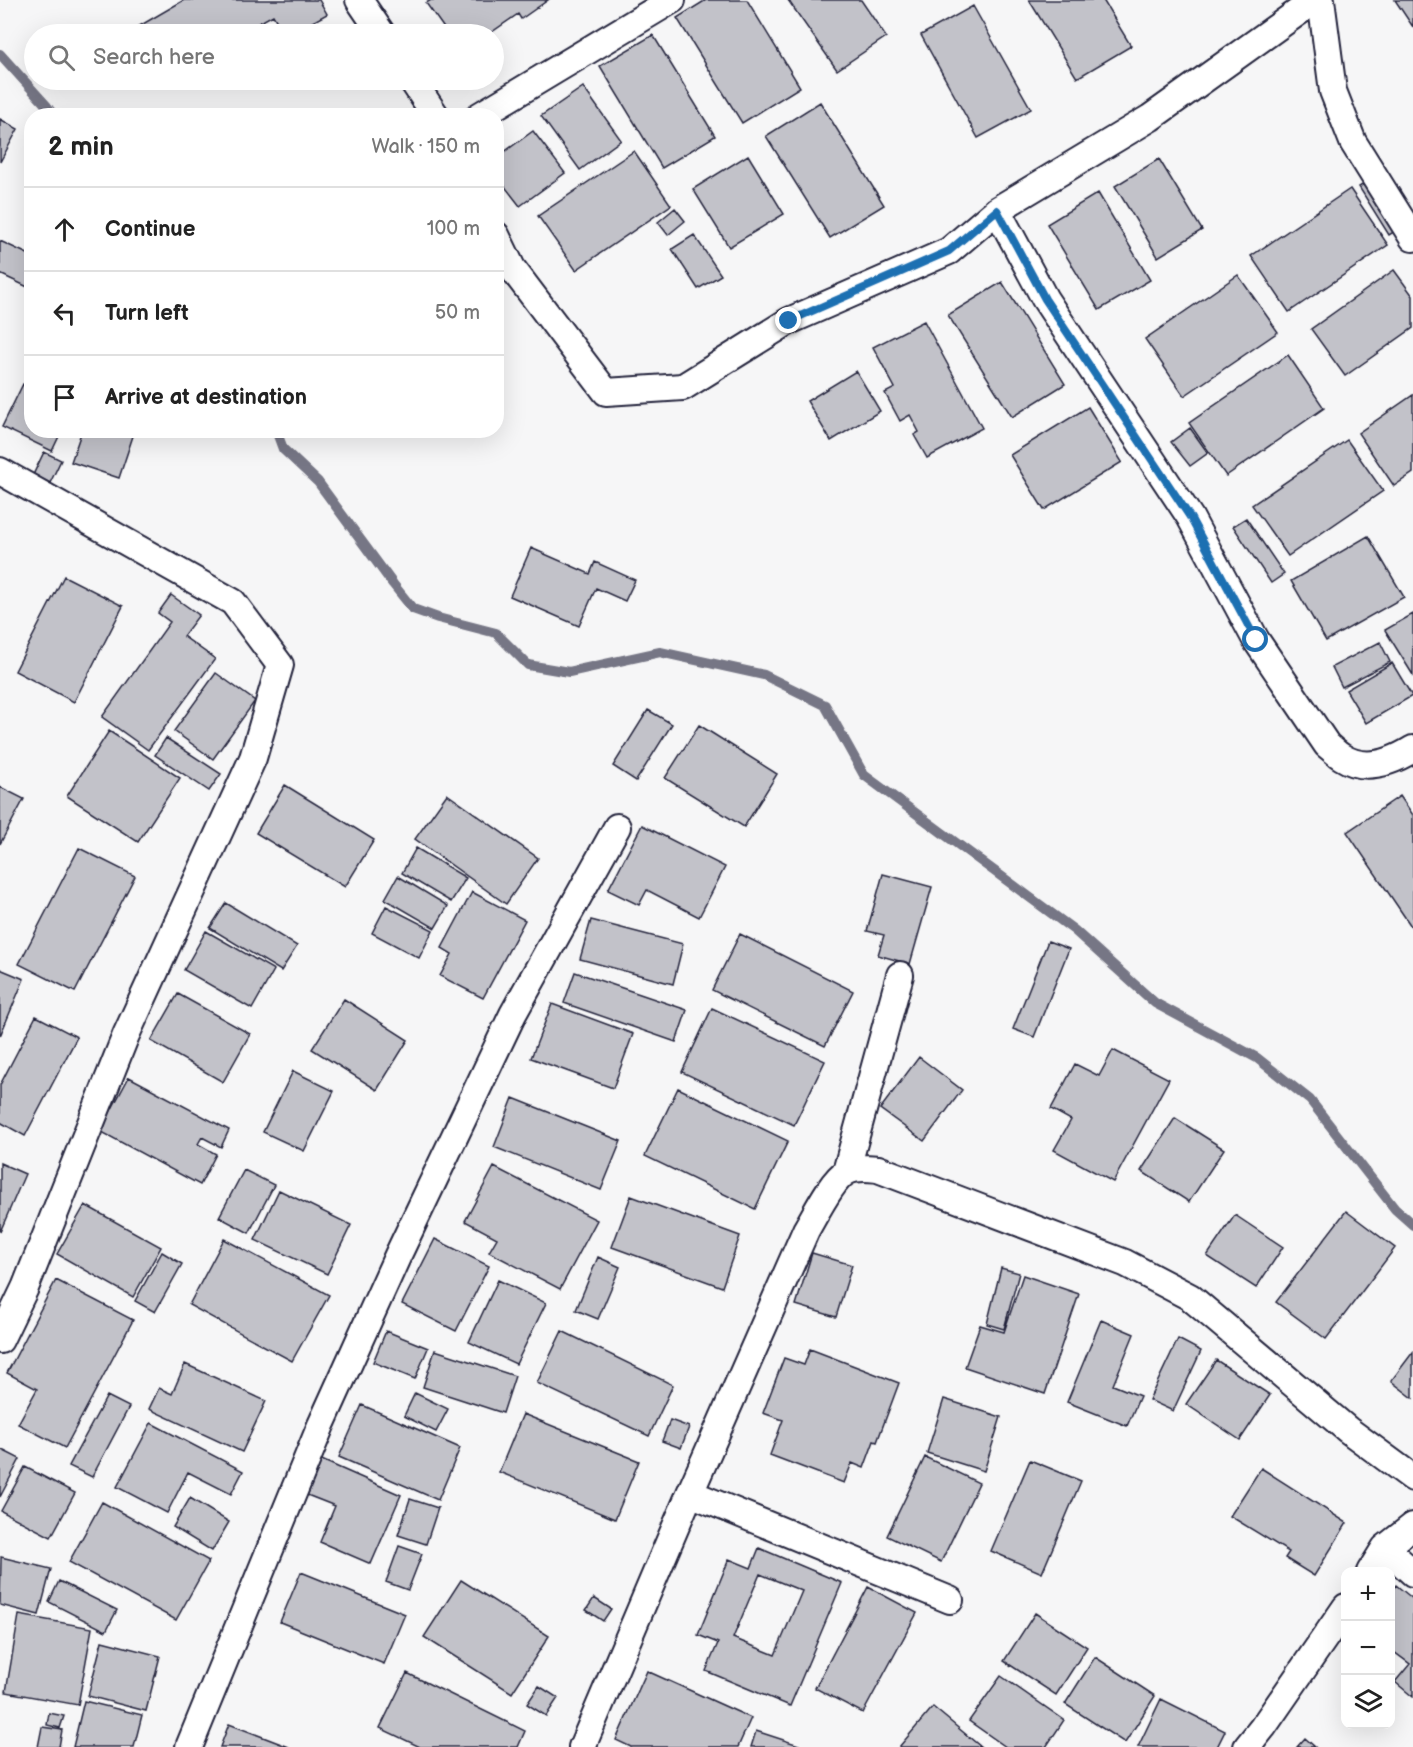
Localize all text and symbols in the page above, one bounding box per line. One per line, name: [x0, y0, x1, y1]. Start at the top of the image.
search box: [24, 24, 504, 90]
icon: search: [45, 41, 78, 74]
text: Search here: [93, 44, 215, 71]
text: 2 min: [48, 132, 114, 163]
text: Walk · 150 m: [371, 135, 480, 159]
icon: ahead: [48, 213, 81, 246]
text: Continue: [105, 216, 195, 243]
text: 100 m: [427, 217, 480, 241]
icon: left: [48, 297, 81, 330]
text: Turn left: [105, 300, 189, 327]
text: 50 m: [435, 301, 480, 325]
route end: [775, 307, 801, 333]
icon: arrive: [48, 381, 81, 414]
text: Arrive at destination: [105, 384, 307, 411]
route start: [1242, 626, 1268, 652]
map controls: [1341, 1567, 1395, 1729]
button: +: [1341, 1567, 1395, 1621]
button: −: [1341, 1621, 1395, 1675]
button: layers: [1341, 1675, 1395, 1729]

